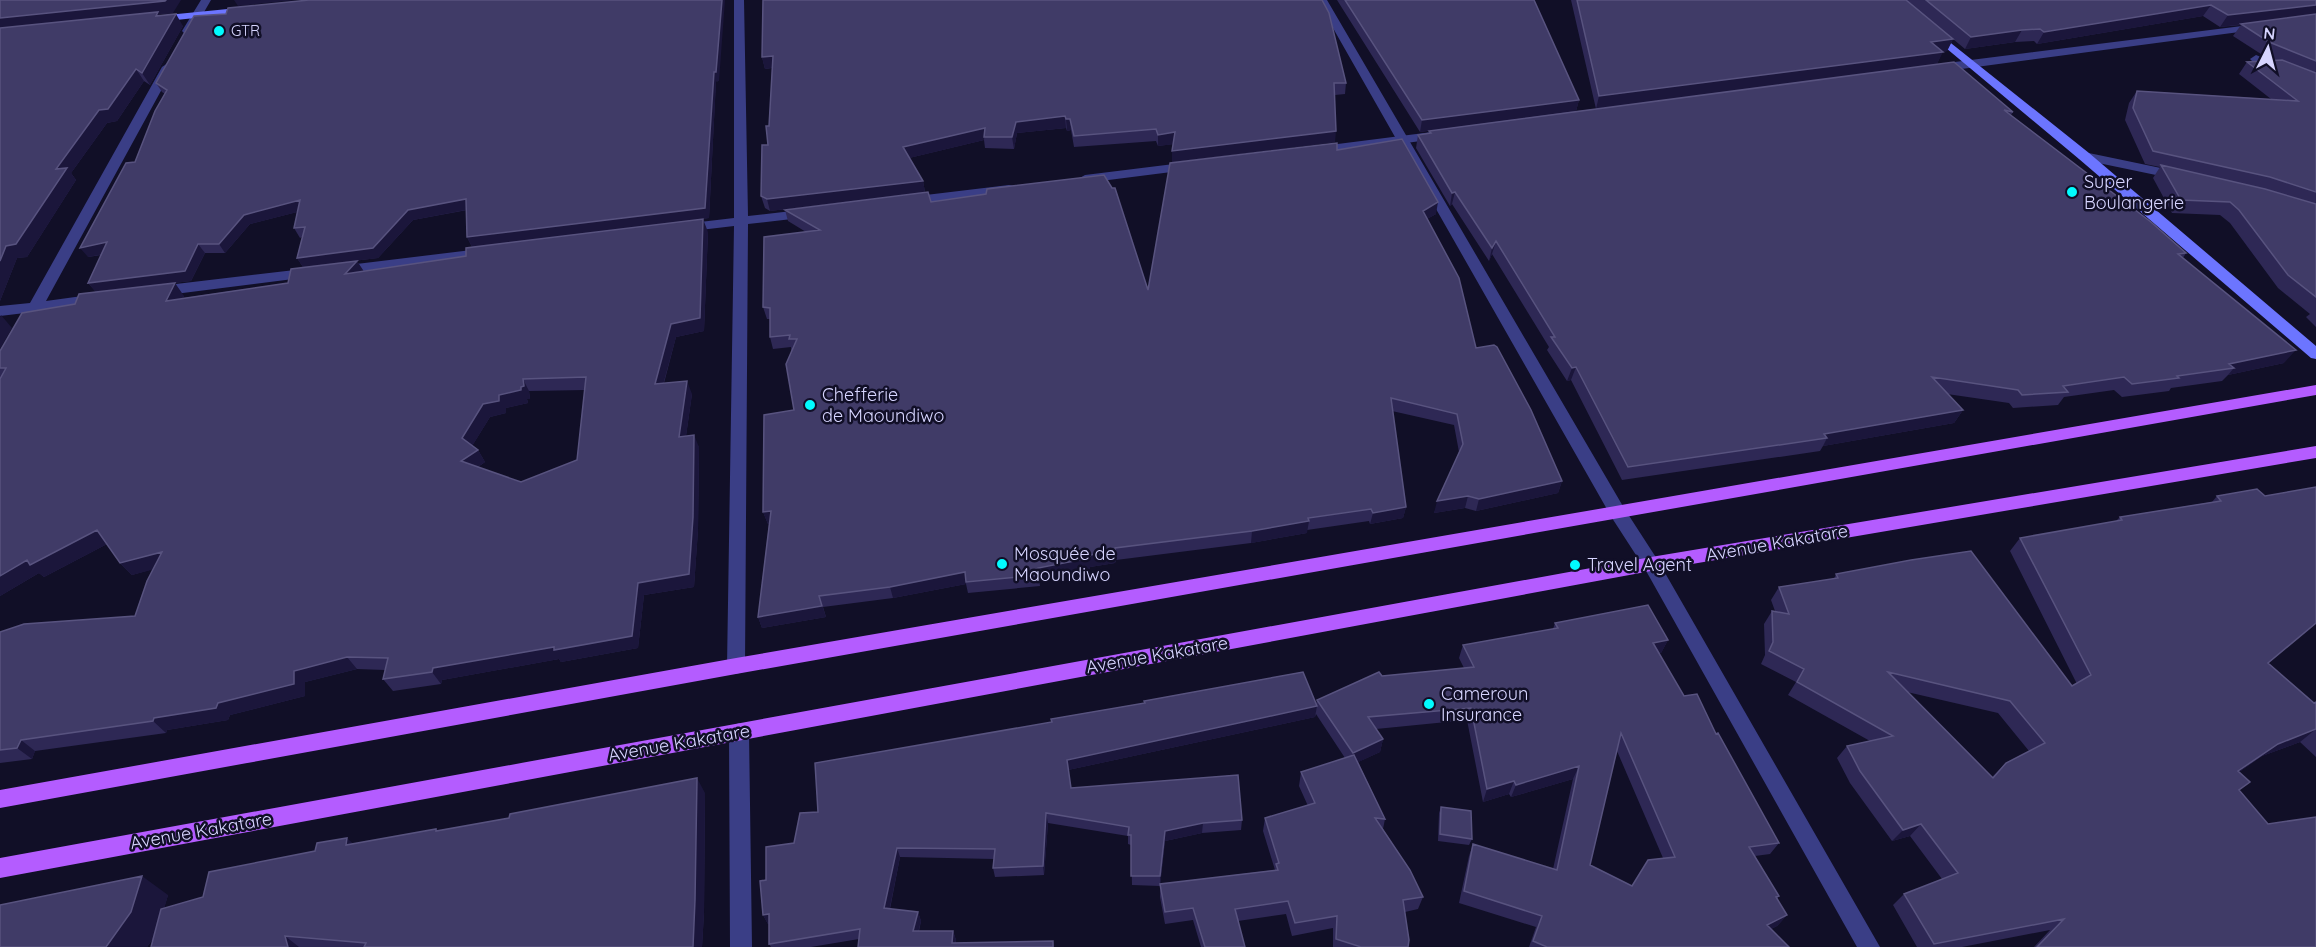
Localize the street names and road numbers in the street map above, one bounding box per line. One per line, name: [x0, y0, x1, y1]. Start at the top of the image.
street label: Avenue Kakatare: [1704, 519, 1850, 566]
street label: Avenue Kakatare: [1084, 631, 1230, 678]
street label: Avenue Kakatare: [606, 719, 752, 766]
street label: Avenue Kakatare: [128, 807, 274, 854]

